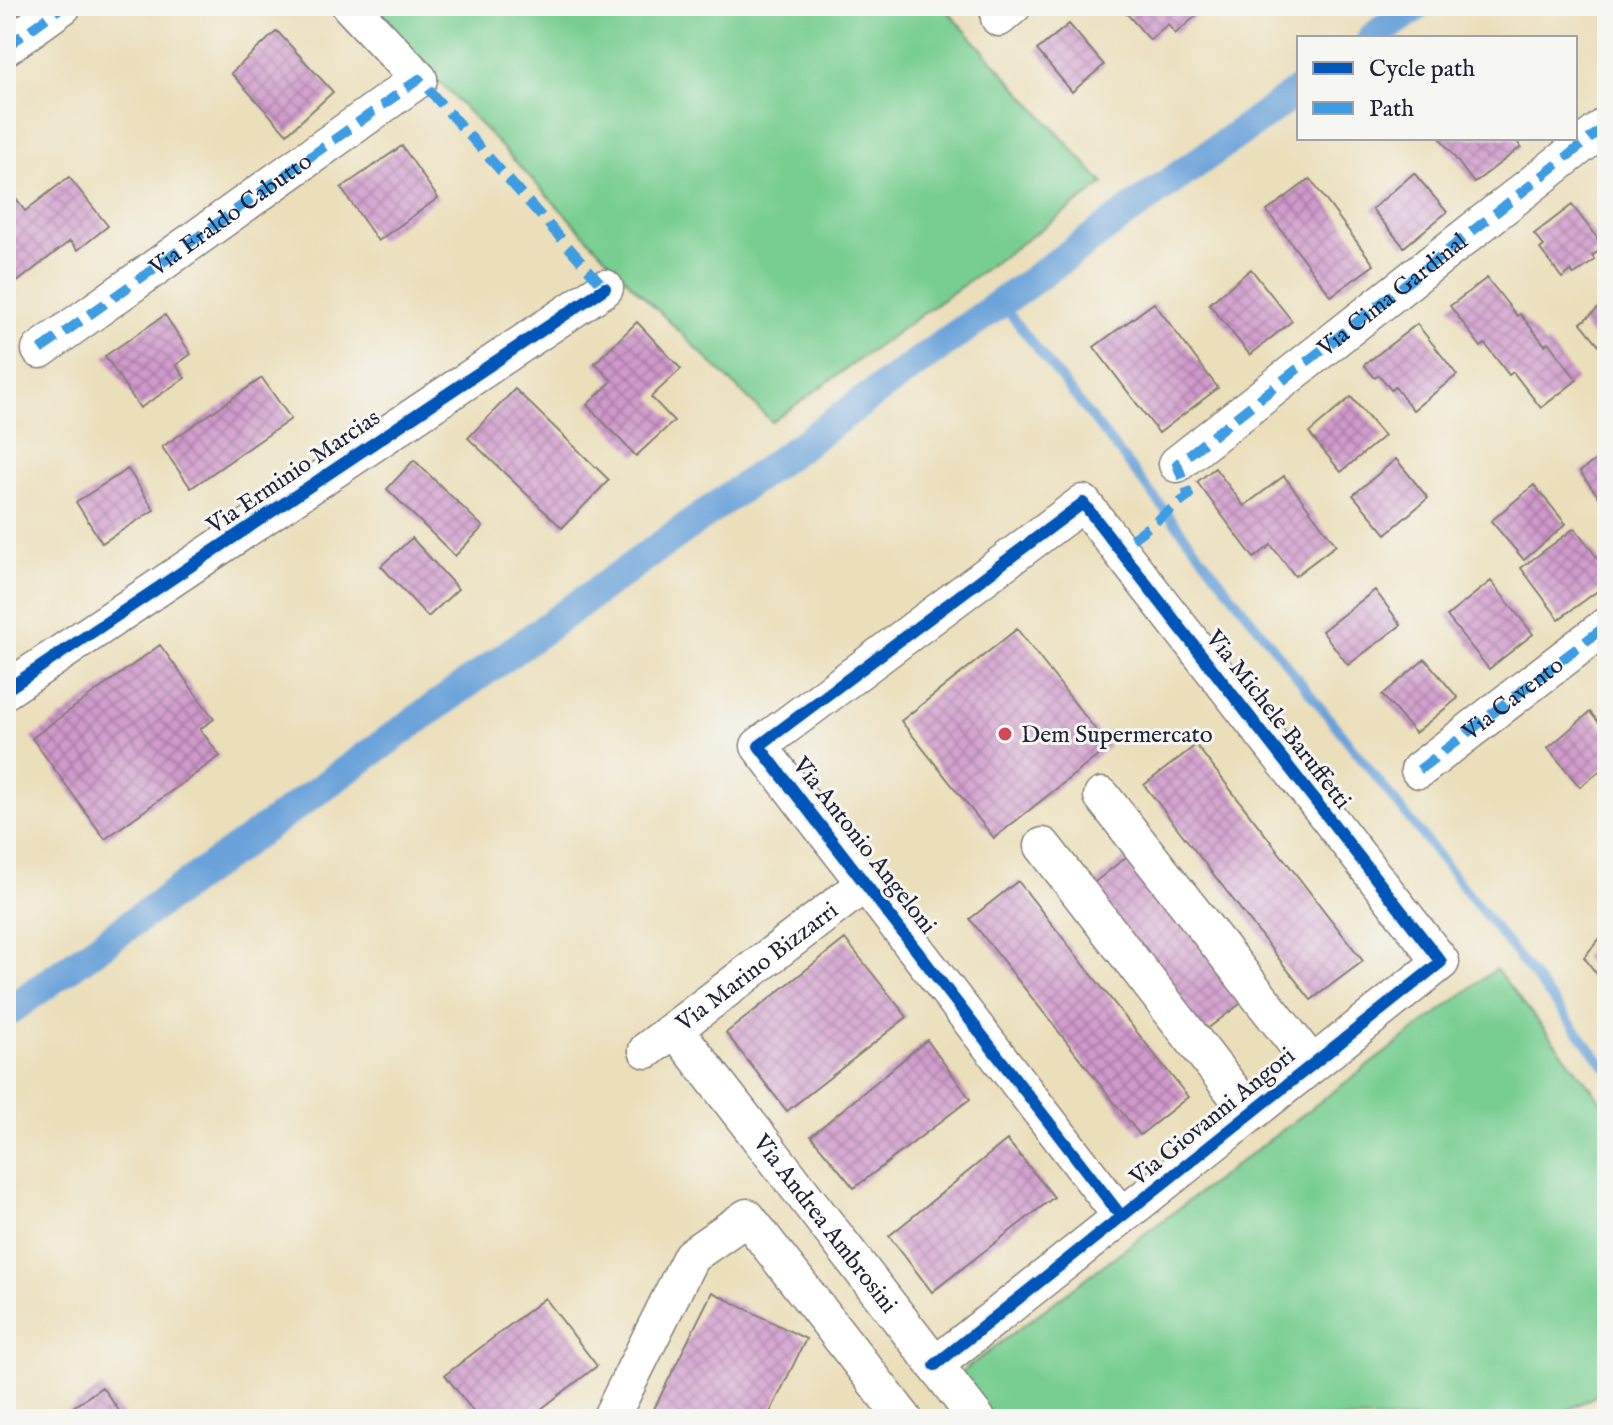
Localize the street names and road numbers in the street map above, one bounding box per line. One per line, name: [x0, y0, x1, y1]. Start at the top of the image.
street label: Via Eraldo Cabutto: [143, 146, 319, 284]
street label: Via Cima Gardinal: [1311, 227, 1475, 365]
street label: Via Erminio Marcias: [200, 403, 387, 542]
street label: Via Michele Baruffetti: [1198, 623, 1357, 816]
street label: Via Cavento: [1455, 650, 1571, 749]
street label: Via Antonio Angeloni: [784, 750, 943, 941]
street label: Via Marino Bizzarri: [670, 896, 845, 1040]
street label: Via Giovanni Angori: [1123, 1041, 1302, 1194]
street label: Via Andrea Ambrosini: [745, 1128, 904, 1320]

